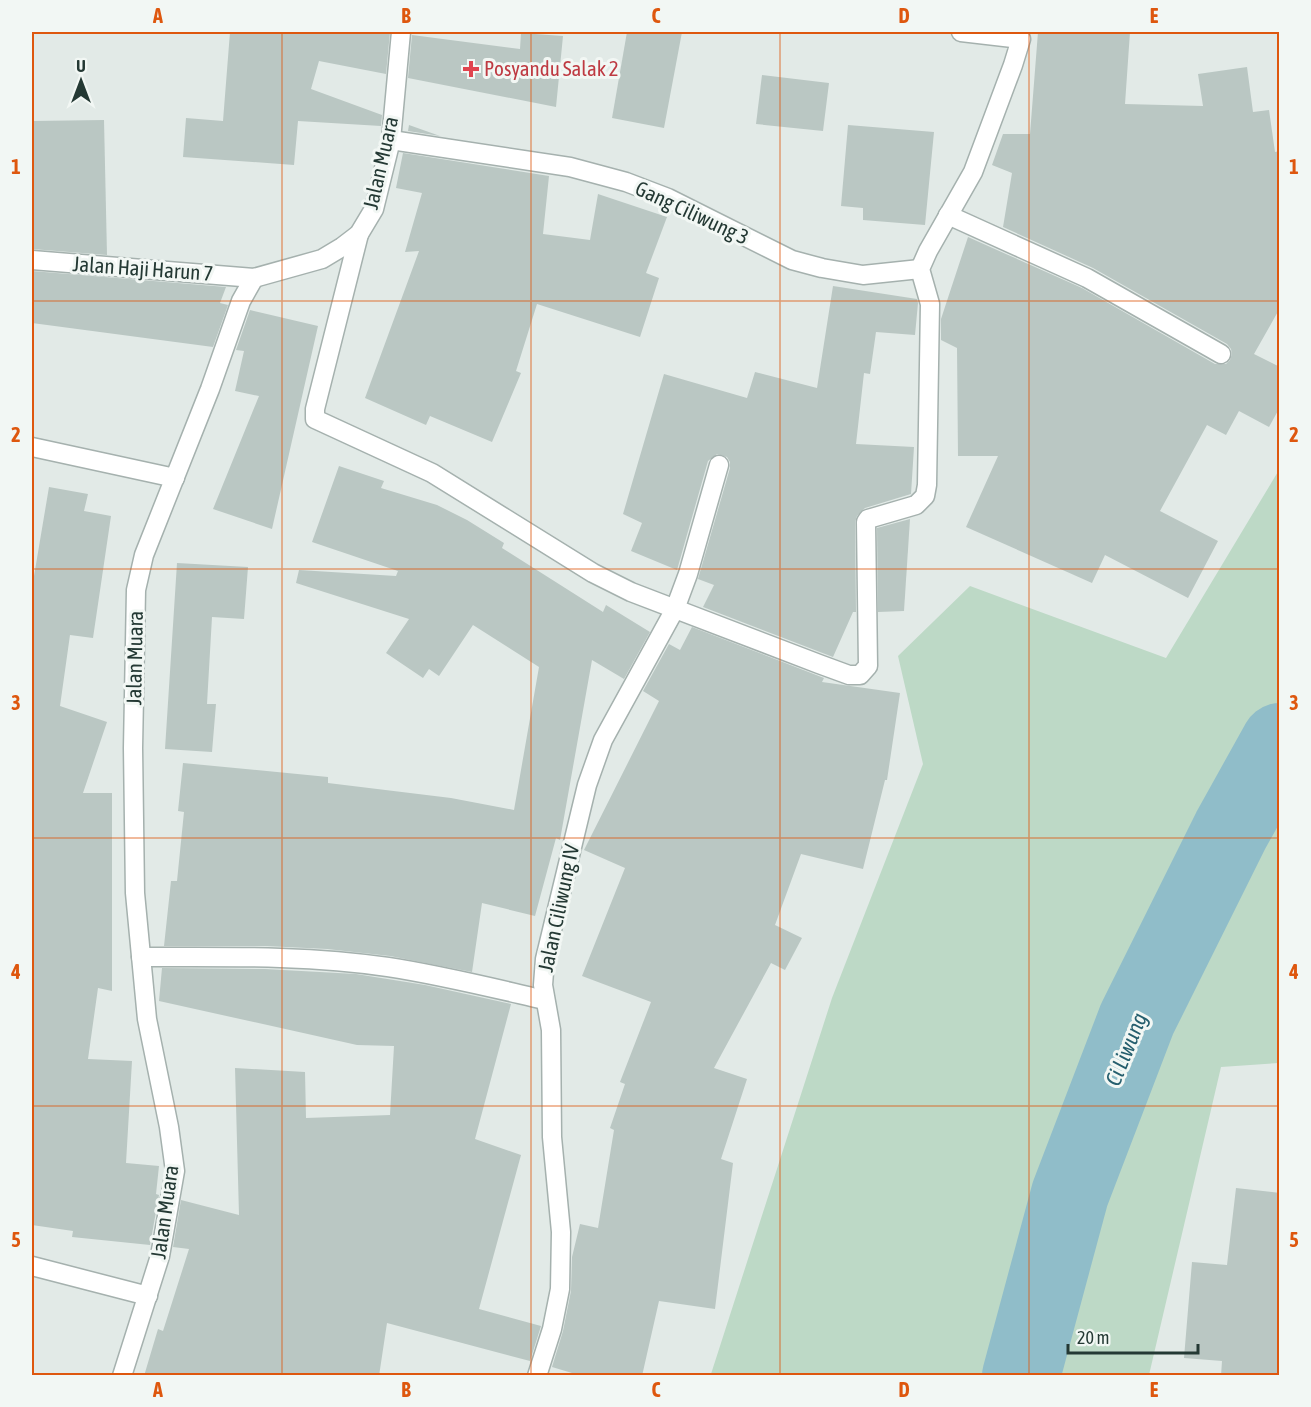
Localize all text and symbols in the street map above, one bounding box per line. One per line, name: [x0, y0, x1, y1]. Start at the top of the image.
text: A: [152, 4, 163, 27]
text: B: [401, 4, 411, 27]
text: C: [652, 4, 661, 27]
text: D: [898, 4, 910, 27]
text: E: [1150, 4, 1159, 27]
north arrow: [51, 51, 111, 111]
place label: Posyandu Salak 2: [484, 56, 619, 80]
text: U: [76, 57, 86, 75]
marker: Posyandu Salak 2: [462, 60, 480, 78]
street label: Jalan Muara: [358, 114, 402, 211]
text: 1: [11, 155, 21, 178]
text: 1: [1289, 155, 1299, 178]
street label: Gang Ciliwung 3: [632, 175, 753, 249]
street label: Jalan Haji Harun 7: [72, 251, 214, 285]
text: 2: [11, 423, 21, 446]
text: 2: [1289, 423, 1299, 446]
street label: Jalan Muara: [121, 611, 147, 705]
text: 3: [11, 691, 21, 714]
text: 3: [1289, 691, 1299, 714]
street label: Jalan Ciliwung IV: [533, 841, 583, 974]
text: 4: [10, 960, 21, 983]
text: 4: [1288, 960, 1299, 983]
water label: Ci Liwung: [1100, 1009, 1152, 1089]
street label: Jalan Muara: [146, 1163, 182, 1260]
text: 5: [11, 1228, 21, 1251]
text: 5: [1289, 1228, 1299, 1251]
scale bar: [1068, 1317, 1198, 1355]
text: 20 m: [1077, 1327, 1109, 1348]
text: A: [152, 1378, 163, 1401]
text: B: [401, 1378, 411, 1401]
text: C: [652, 1378, 661, 1401]
text: D: [898, 1378, 910, 1401]
text: E: [1150, 1378, 1159, 1401]

